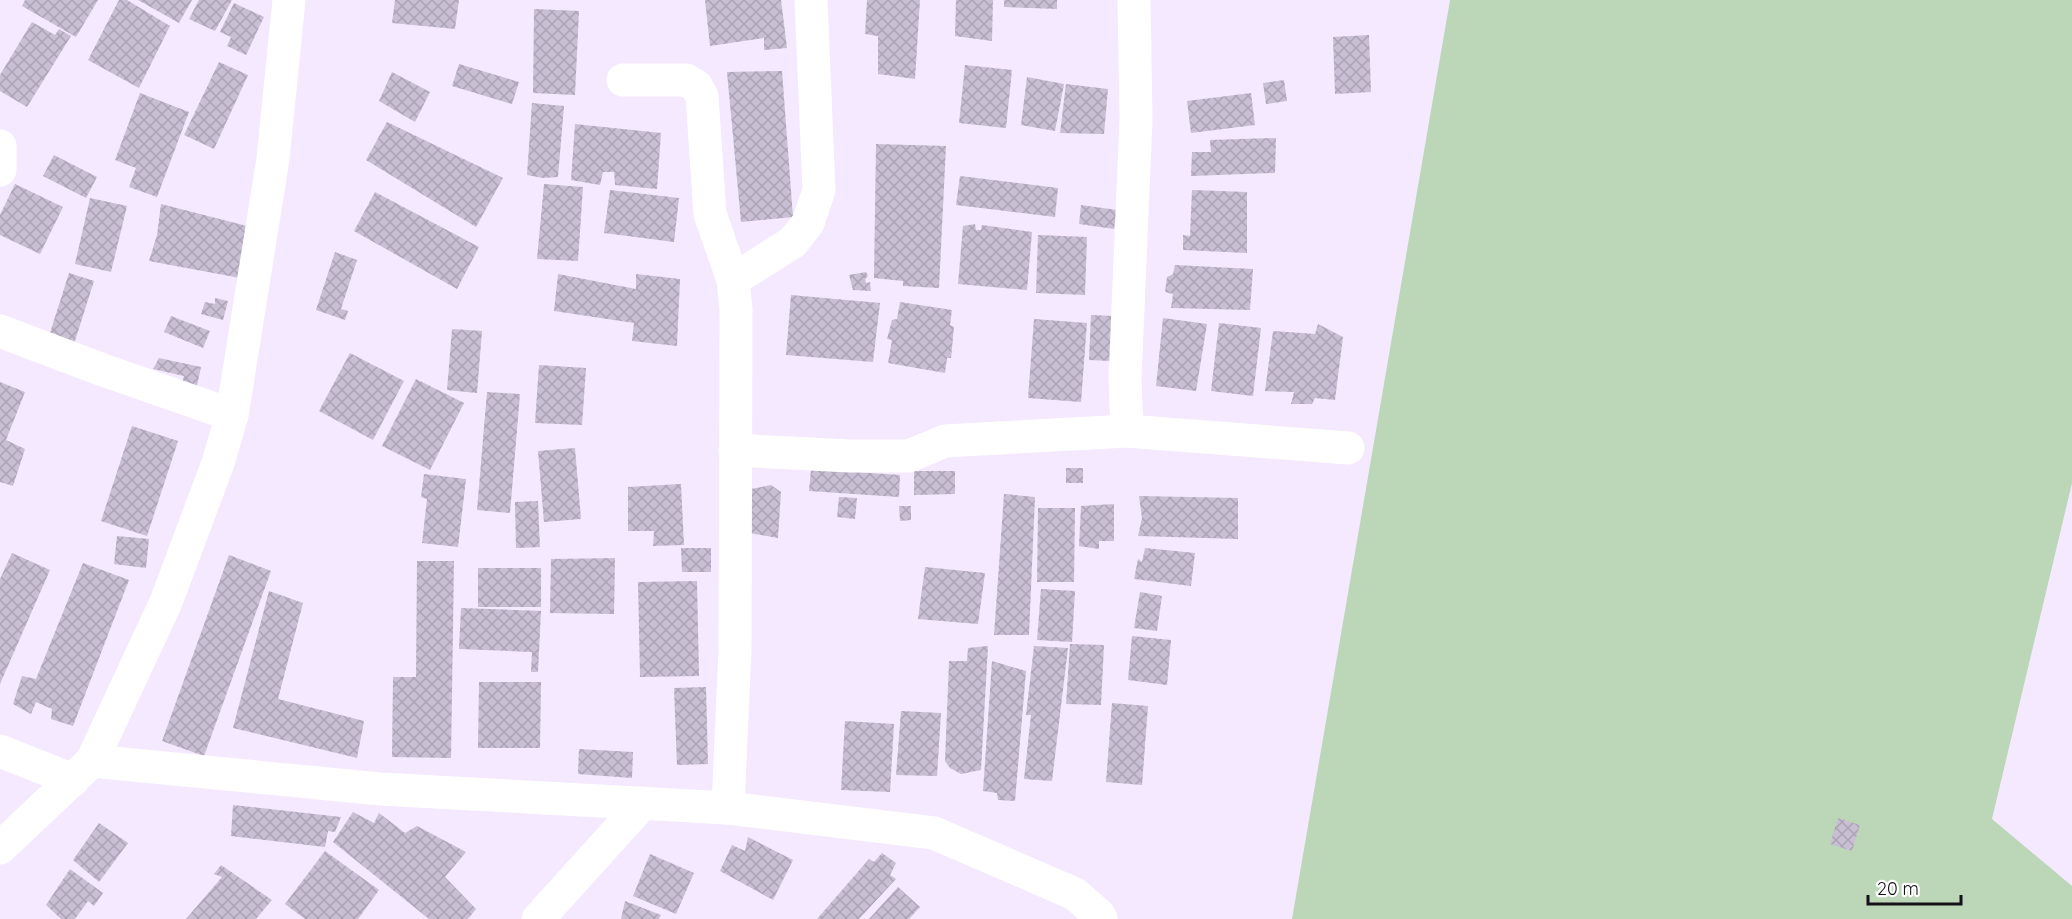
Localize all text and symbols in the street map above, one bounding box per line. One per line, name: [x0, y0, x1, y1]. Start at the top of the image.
scale bar: [1868, 868, 1961, 906]
text: 20 m: [1877, 877, 1919, 900]

